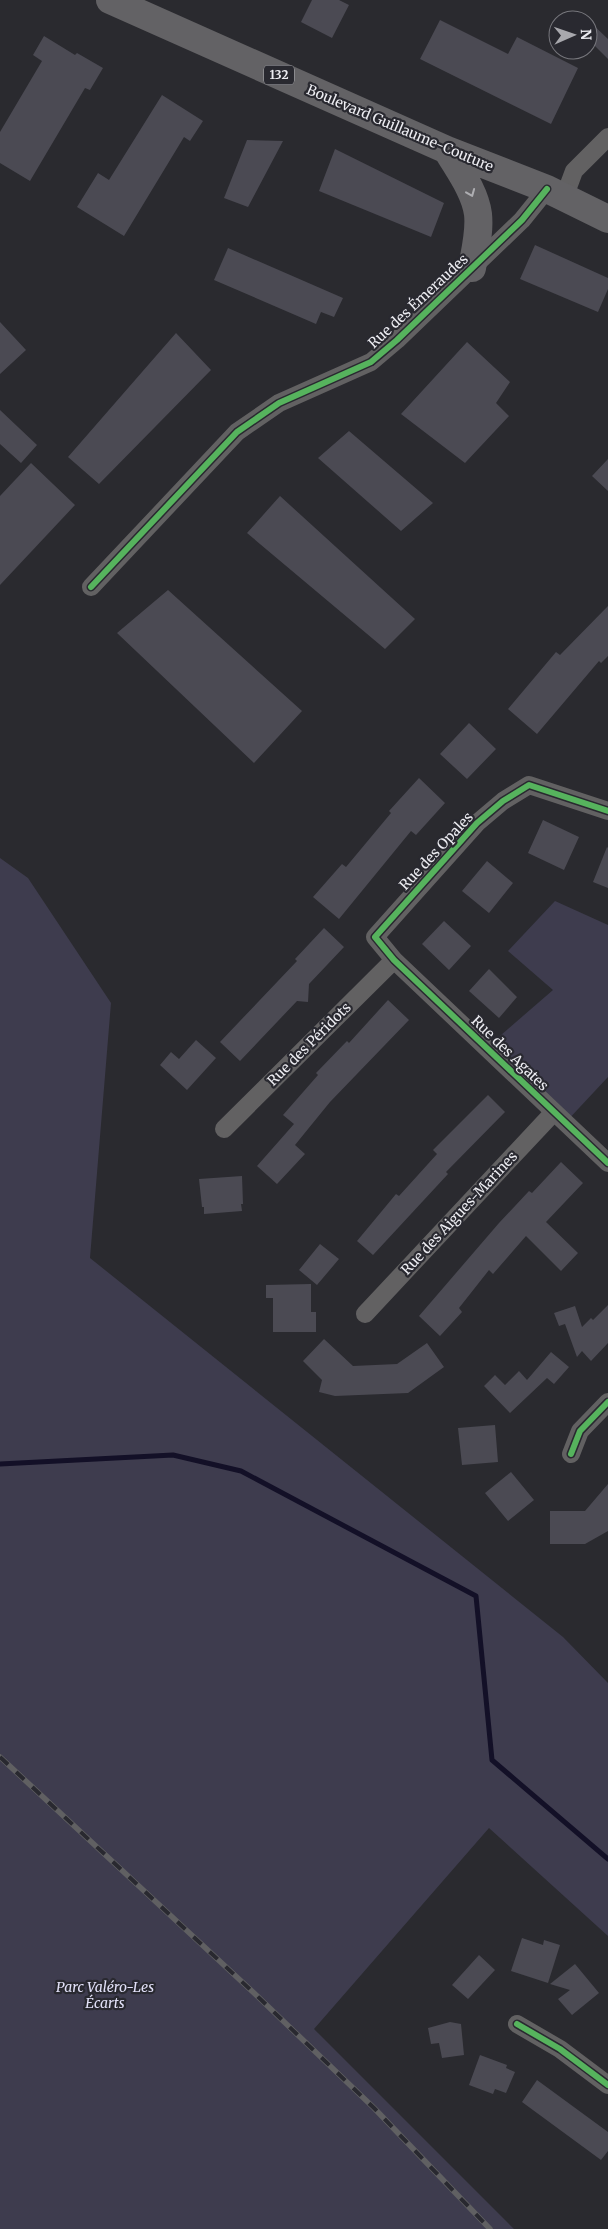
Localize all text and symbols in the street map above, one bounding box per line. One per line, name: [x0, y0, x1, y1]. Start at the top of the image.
north arrow: [548, 10, 598, 60]
text: N: [577, 29, 595, 40]
road number: 132: [264, 66, 294, 84]
street label: Boulevard Guillaume-Couture: [304, 80, 496, 176]
one-way arrow: [464, 188, 475, 197]
street label: Rue des Émeraudes: [364, 250, 472, 352]
street label: Rue des Opales: [395, 808, 477, 894]
street label: Rue des Péridots: [263, 998, 355, 1090]
street label: Rue des Agates: [468, 1012, 552, 1094]
street label: Rue des Aigues-Marines: [397, 1147, 521, 1279]
park label: Parc Valéro-Les Écarts: [56, 1978, 154, 2012]

